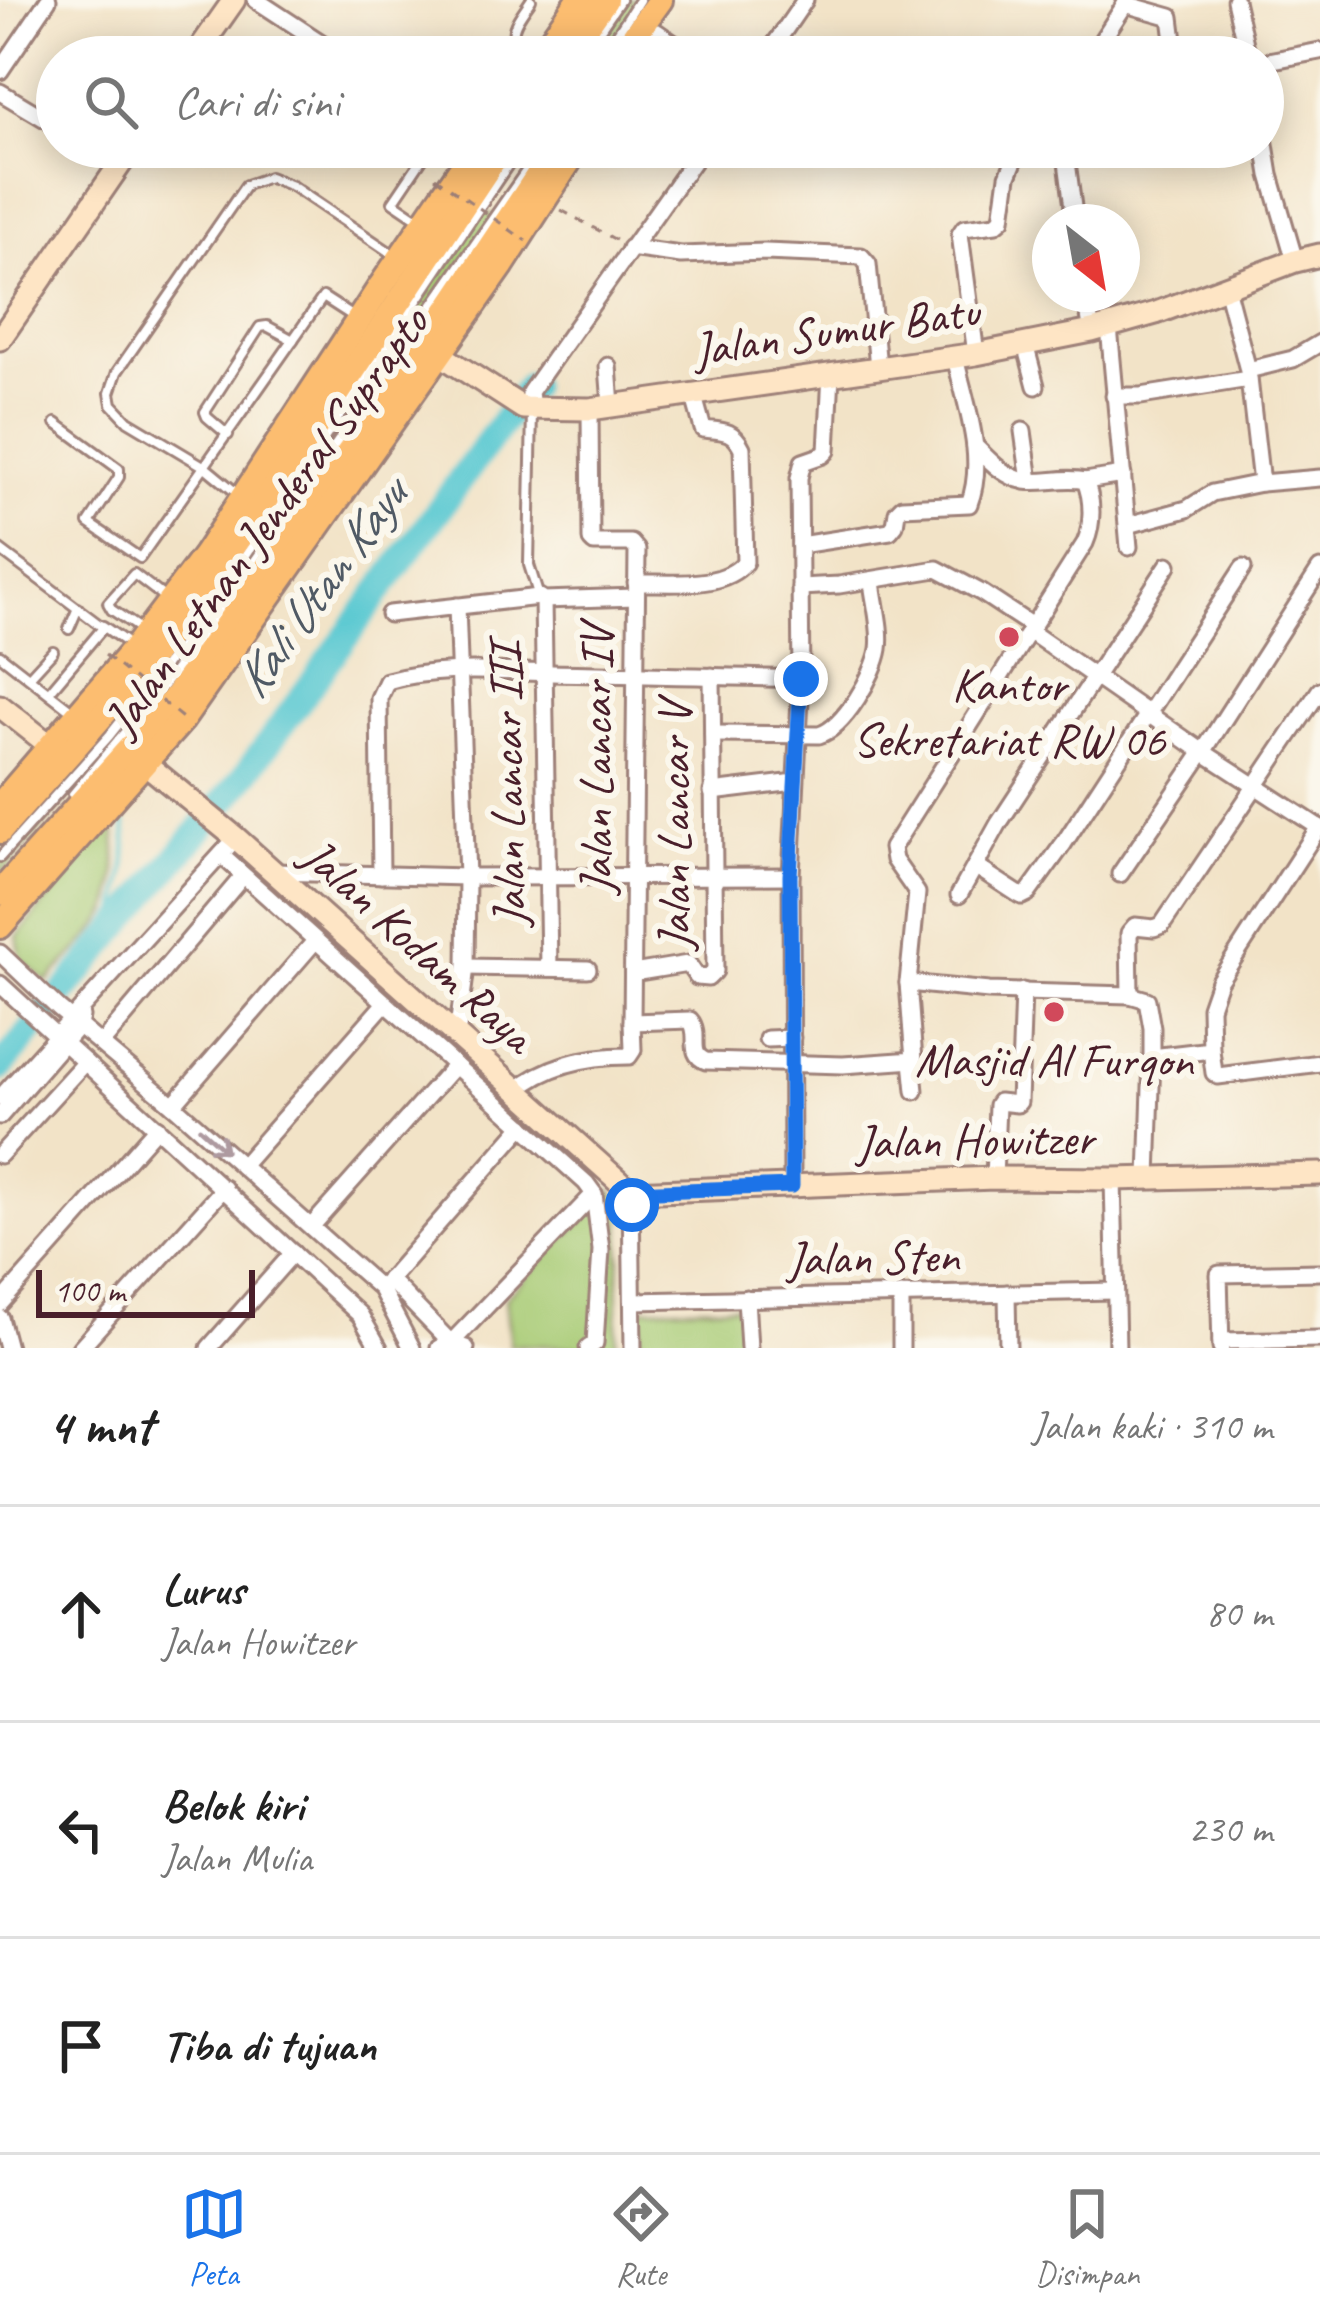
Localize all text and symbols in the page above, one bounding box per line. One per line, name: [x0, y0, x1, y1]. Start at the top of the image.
search box: [36, 36, 1284, 168]
icon: search: [78, 69, 144, 135]
text: Cari di sini: [174, 74, 340, 131]
north arrow: [1032, 204, 1140, 312]
street label: Jalan Sumur Batu: [687, 280, 986, 380]
street label: Jalan Letnan Jenderal Suprapto: [89, 293, 443, 749]
water label: Kali Utan Kayu: [219, 460, 426, 710]
street label: Jalan Lancar IV: [566, 617, 626, 896]
marker: Kantor Sekretariat RW 06: [996, 624, 1022, 650]
street label: Jalan Lancar III: [474, 634, 539, 929]
route end: [774, 652, 828, 706]
place label: Kantor Sekretariat RW 06: [853, 655, 1167, 770]
street label: Jalan Lancar V: [644, 694, 704, 952]
street label: Jalan Kodam Raya: [288, 824, 550, 1068]
marker: Masjid Al Furqon: [1041, 999, 1067, 1025]
place label: Masjid Al Furqon: [915, 1030, 1194, 1090]
street label: Jalan Howitzer: [854, 1108, 1098, 1172]
one-way arrow: [197, 1126, 227, 1153]
route start: [605, 1178, 659, 1232]
street label: Jalan Sten: [784, 1225, 961, 1289]
scale bar: [36, 1264, 255, 1317]
text: 100 m: [54, 1270, 125, 1312]
text: 4 mnt: [48, 1394, 153, 1458]
text: Jalan kaki · 310 m: [1032, 1402, 1272, 1451]
text: Lurus: [162, 1561, 245, 1618]
icon: ahead: [48, 1581, 114, 1647]
text: 80 m: [1206, 1589, 1272, 1638]
text: Jalan Howitzer: [162, 1618, 355, 1667]
text: Belok kiri: [162, 1777, 304, 1834]
icon: left: [48, 1797, 114, 1863]
text: 230 m: [1188, 1805, 1272, 1854]
text: Jalan Mulia: [162, 1834, 312, 1883]
icon: arrive: [48, 2013, 114, 2079]
text: Tiba di tujuan: [162, 2017, 376, 2074]
tab: Peta: [181, 2181, 247, 2295]
tab: Rute: [608, 2181, 674, 2295]
tab: Disimpan: [1035, 2181, 1139, 2295]

